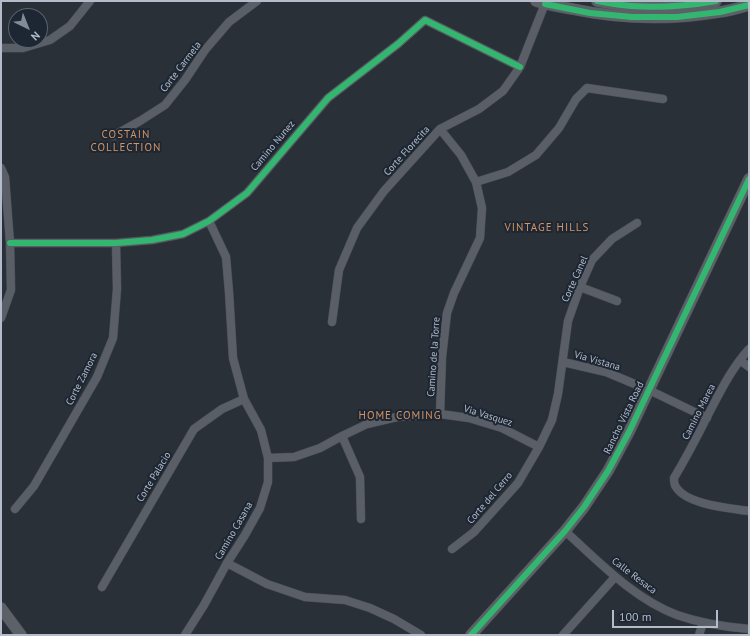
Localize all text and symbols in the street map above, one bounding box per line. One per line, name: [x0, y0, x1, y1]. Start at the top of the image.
north arrow: [8, 8, 48, 48]
text: N: [28, 28, 43, 44]
street label: Corte Carmela: [158, 39, 204, 95]
street label: Camino Nunez: [249, 118, 297, 174]
street label: Corte Florecita: [382, 124, 432, 178]
district label: COSTAIN COLLECTION: [91, 128, 161, 154]
district label: VINTAGE HILLS: [505, 221, 589, 235]
street label: Corte Canel: [559, 254, 591, 304]
street label: Camino de la Torre: [425, 317, 443, 397]
street label: Via Vistana: [573, 349, 621, 373]
street label: Corte Zamora: [64, 351, 100, 407]
street label: Rancho Vista Road: [601, 380, 647, 456]
street label: Camino Marea: [680, 382, 718, 442]
street label: Via Vasquez: [462, 403, 514, 429]
district label: HOME COMING: [358, 409, 442, 423]
street label: Corte Palacio: [134, 450, 174, 504]
street label: Corte del Cerro: [465, 470, 515, 526]
street label: Camino Casana: [213, 500, 255, 562]
street label: Calle Resaca: [609, 555, 659, 597]
scale bar: [614, 602, 720, 628]
text: 100 m: [619, 609, 652, 624]

